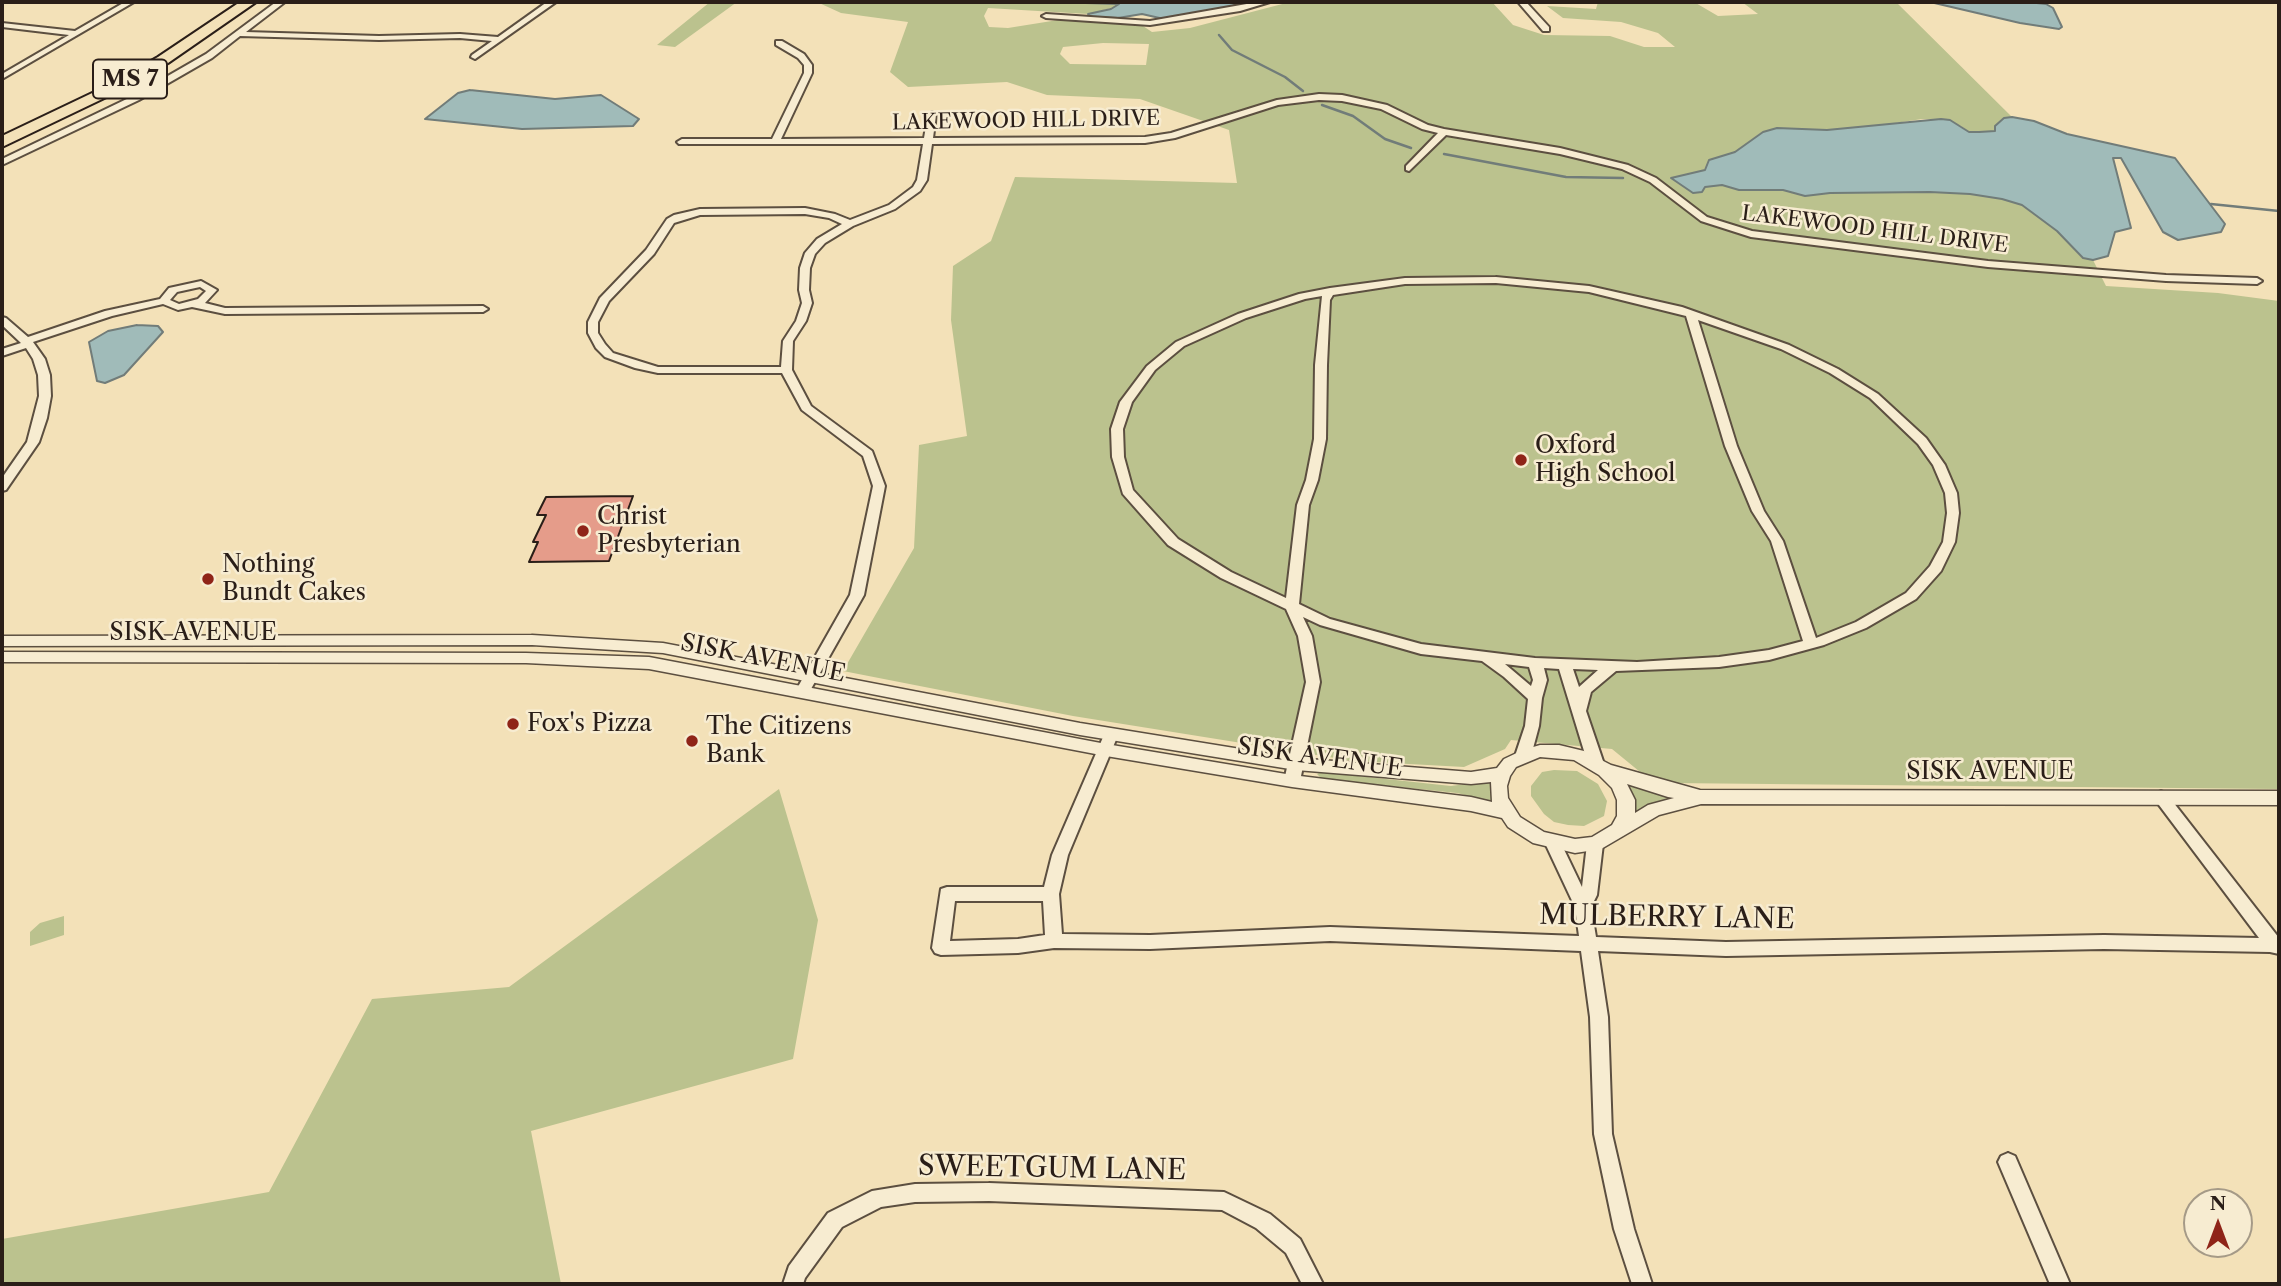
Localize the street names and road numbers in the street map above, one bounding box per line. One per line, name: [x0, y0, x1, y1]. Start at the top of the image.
road number: MS 7: [93, 60, 167, 99]
street label: LAKEWOOD HILL DRIVE: [892, 106, 1160, 136]
street label: LAKEWOOD HILL DRIVE: [1740, 201, 2010, 259]
street label: SISK AVENUE: [109, 619, 277, 647]
street label: SISK AVENUE: [678, 629, 848, 689]
street label: SISK AVENUE: [1235, 732, 1405, 784]
street label: SISK AVENUE: [1906, 758, 2074, 786]
street label: MULBERRY LANE: [1539, 899, 1795, 937]
street label: SWEETGUM LANE: [918, 1150, 1186, 1188]

